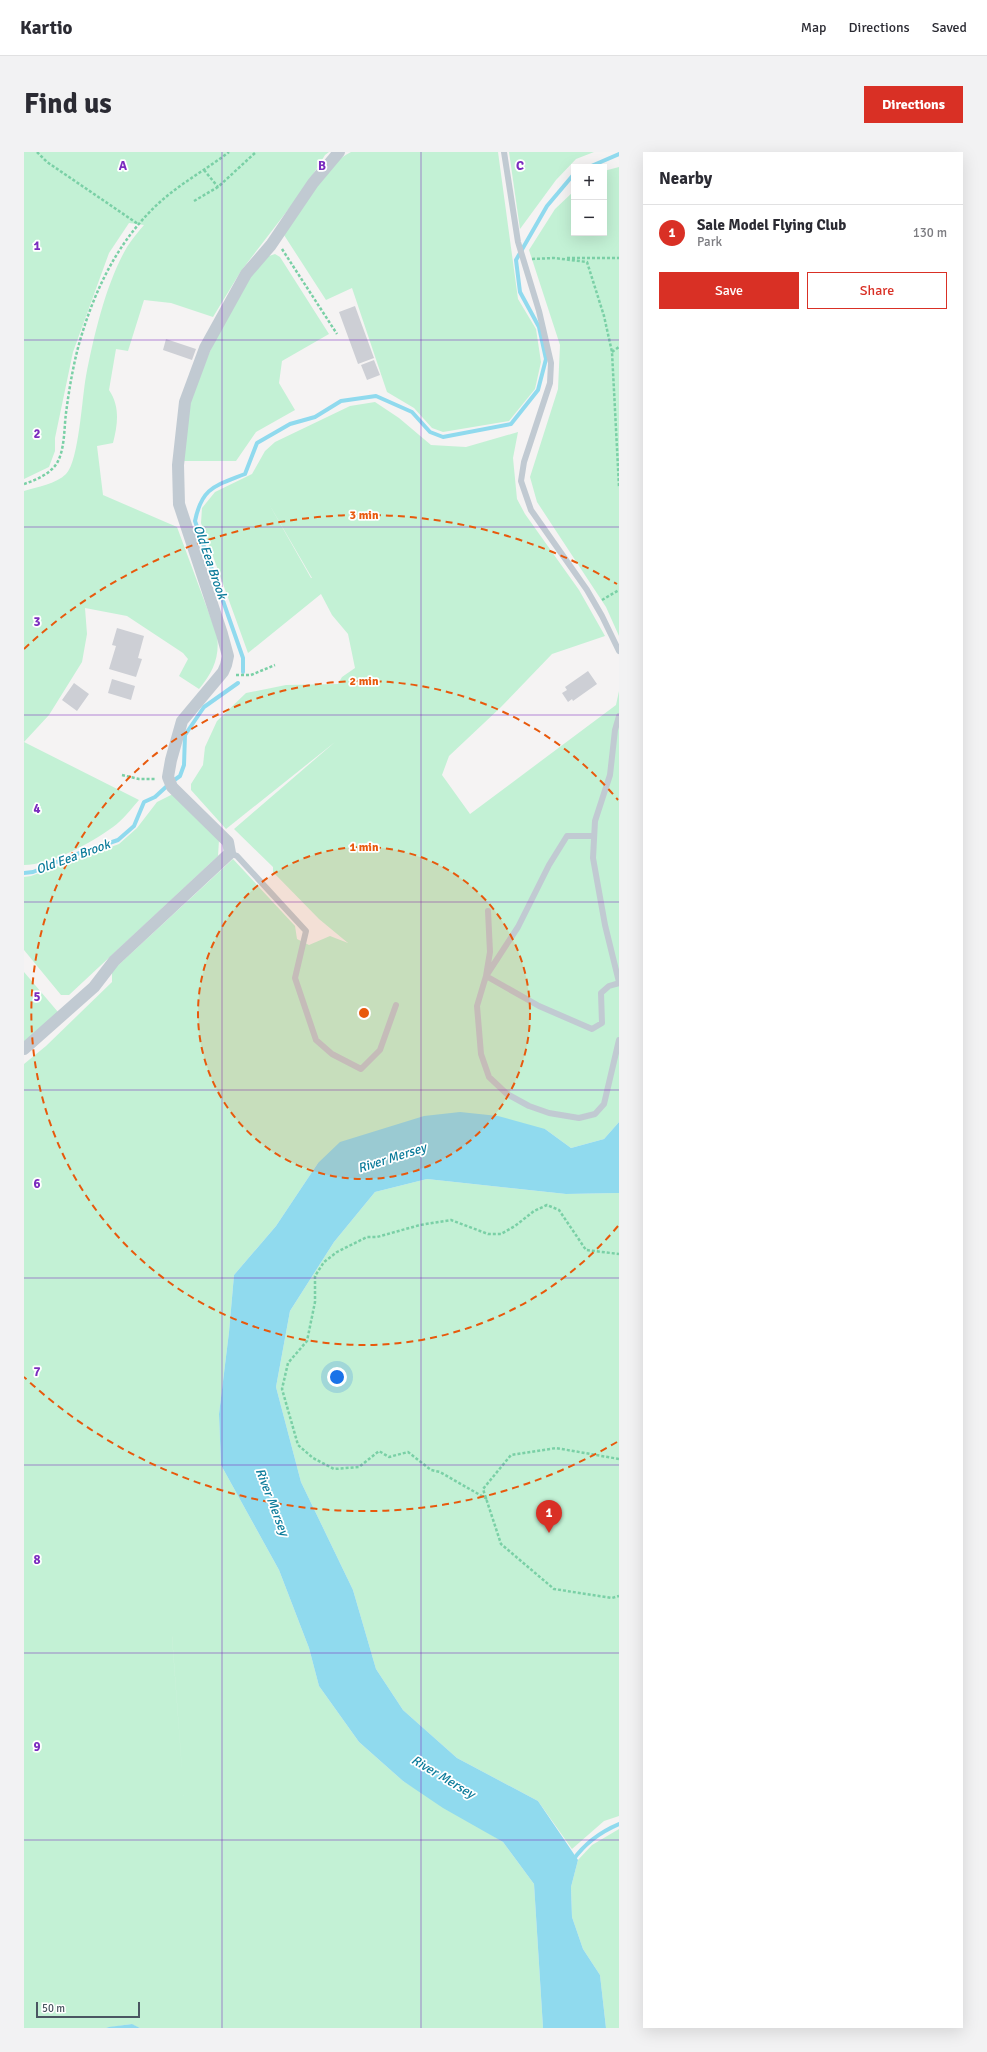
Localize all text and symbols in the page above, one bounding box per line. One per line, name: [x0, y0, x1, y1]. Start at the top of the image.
text: Kartio: [20, 16, 73, 40]
text: Map: [801, 19, 827, 36]
text: Directions: [849, 19, 910, 36]
text: Saved: [932, 19, 967, 36]
button: Directions: [864, 86, 963, 123]
text: Find us: [24, 87, 112, 121]
text: A: [119, 158, 128, 174]
text: B: [318, 158, 326, 174]
text: C: [516, 158, 524, 174]
map controls: [571, 164, 607, 236]
button: +: [571, 164, 607, 200]
text: Nearby: [659, 168, 712, 189]
button: −: [571, 200, 607, 236]
text: Sale Model Flying Club: [697, 216, 846, 234]
text: 1: [668, 225, 676, 241]
text: 130 m: [913, 225, 947, 241]
text: Park: [697, 234, 722, 250]
text: 1: [33, 238, 41, 254]
button: Save: [659, 272, 799, 309]
button: Share: [807, 272, 947, 309]
text: 2: [33, 426, 41, 442]
text: 3 min: [350, 508, 379, 523]
water label: Old Eea Brook: [190, 523, 231, 603]
text: 3: [33, 614, 41, 630]
text: 2 min: [350, 674, 379, 689]
text: 4: [33, 801, 41, 817]
water label: Old Eea Brook: [34, 836, 114, 878]
text: 1 min: [350, 840, 379, 855]
text: 5: [33, 989, 41, 1005]
centre of rings: [357, 1006, 371, 1020]
water label: River Mersey: [356, 1139, 430, 1177]
text: 6: [33, 1176, 41, 1192]
text: 7: [33, 1364, 41, 1380]
your location: [327, 1367, 347, 1387]
water label: River Mersey: [252, 1466, 293, 1540]
pin: 1: [536, 1500, 562, 1533]
text: 8: [33, 1552, 41, 1568]
text: 9: [33, 1739, 41, 1755]
water label: River Mersey: [408, 1752, 479, 1803]
scale bar: [36, 2000, 140, 2019]
text: 50 m: [42, 2002, 65, 2015]

